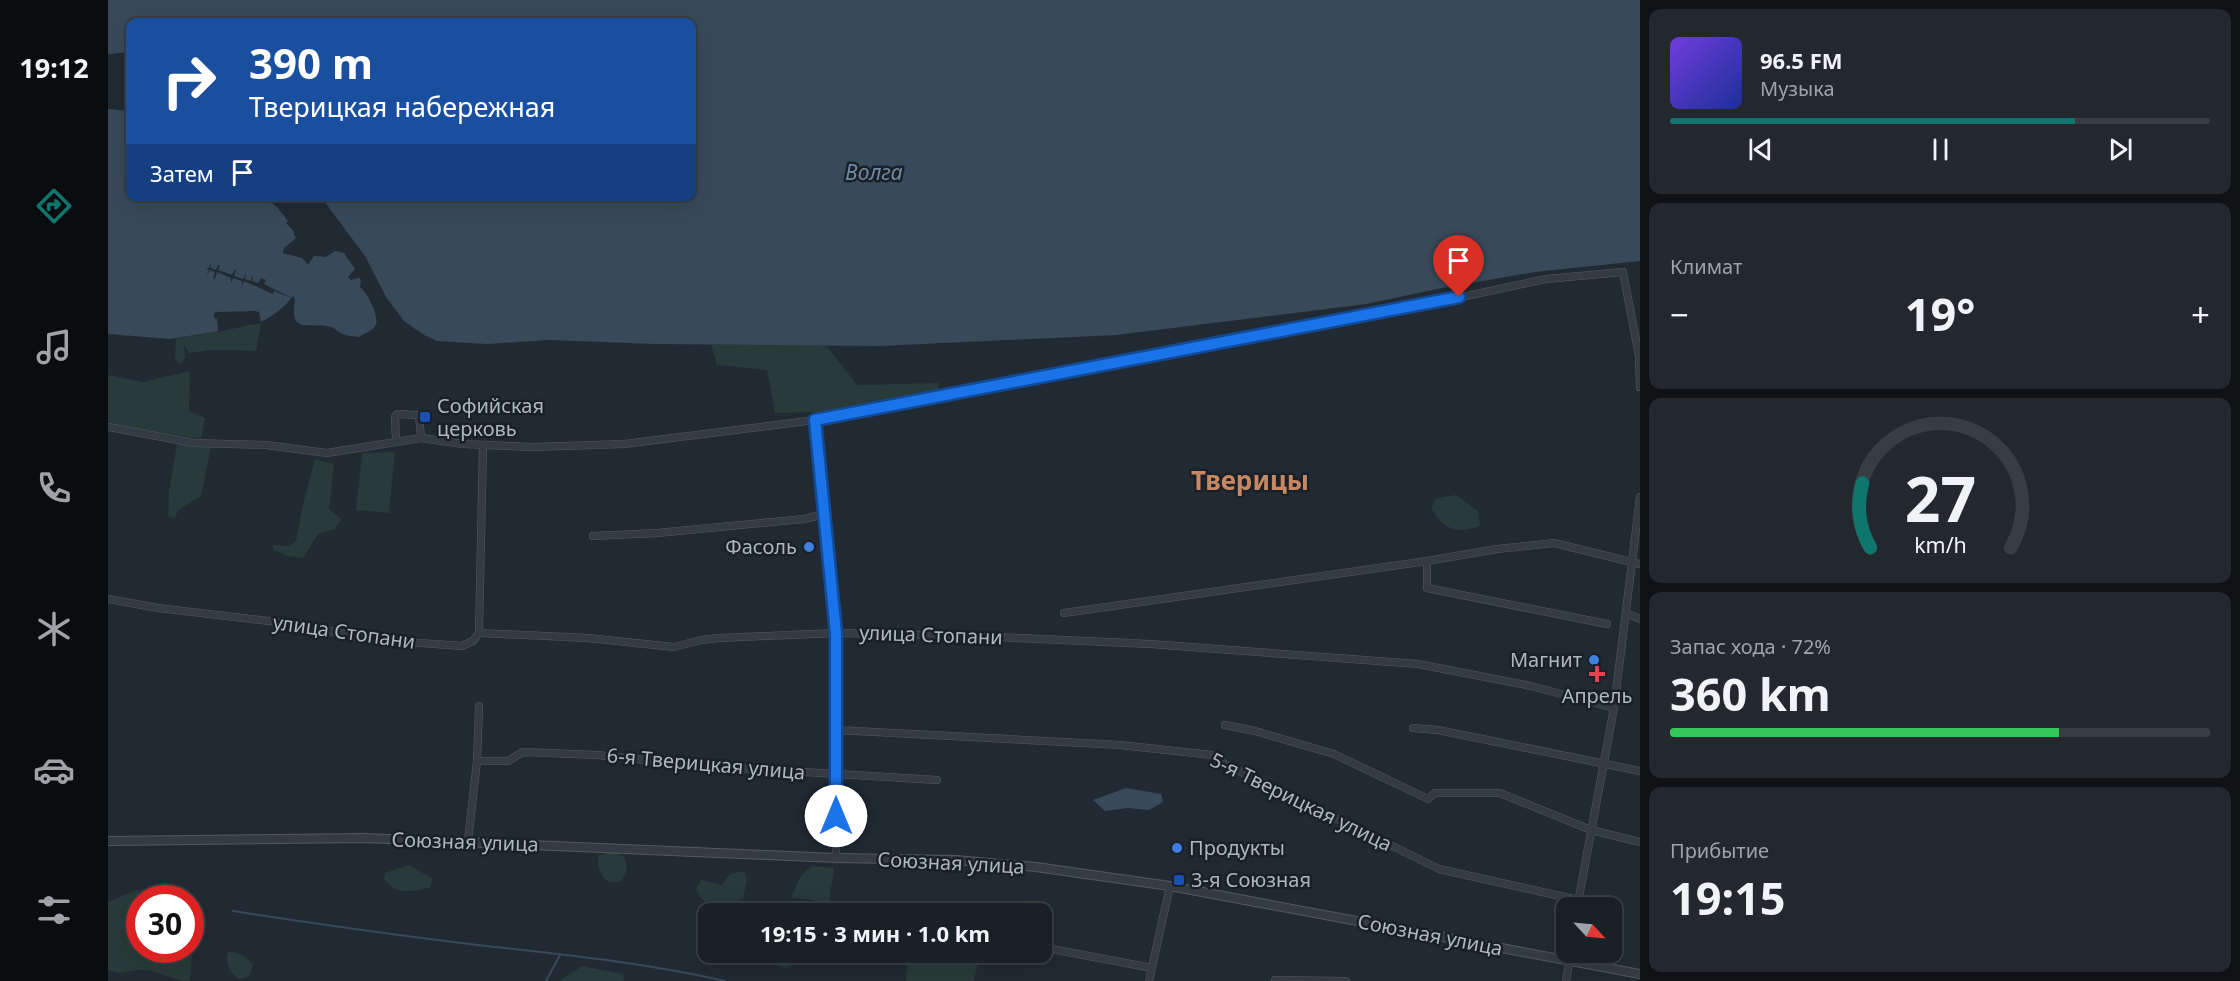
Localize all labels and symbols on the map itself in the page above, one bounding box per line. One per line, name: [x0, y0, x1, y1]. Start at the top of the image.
water label: Волга: [845, 158, 903, 186]
pin: [1433, 235, 1484, 297]
place label: Софийская церковь: [437, 392, 544, 442]
marker: Софийская церковь: [418, 410, 432, 424]
district label: Тверицы: [1191, 462, 1309, 498]
place label: Фасоль: [725, 533, 797, 560]
marker: Фасоль: [802, 540, 816, 554]
street label: улица Стопани: [271, 608, 417, 655]
street label: улица Стопани: [859, 619, 1003, 650]
place label: Магнит: [1510, 646, 1582, 673]
marker: Магнит: [1587, 653, 1601, 667]
marker: Апрель: [1590, 667, 1604, 681]
place label: Апрель: [1562, 682, 1632, 709]
street label: 6-я Тверицкая улица: [606, 741, 806, 786]
street label: 5-я Тверицкая улица: [1206, 746, 1397, 857]
position arrow: [804, 784, 868, 848]
street label: Союзная улица: [391, 825, 539, 858]
place label: Продукты: [1189, 834, 1285, 861]
marker: Продукты: [1170, 841, 1184, 855]
street label: Союзная улица: [877, 845, 1025, 880]
place label: 3-я Союзная: [1191, 866, 1311, 893]
marker: 3-я Союзная: [1172, 873, 1186, 887]
speed limit sign: 30: [126, 885, 204, 963]
north arrow: [1556, 897, 1622, 963]
street label: Союзная улица: [1355, 907, 1505, 962]

